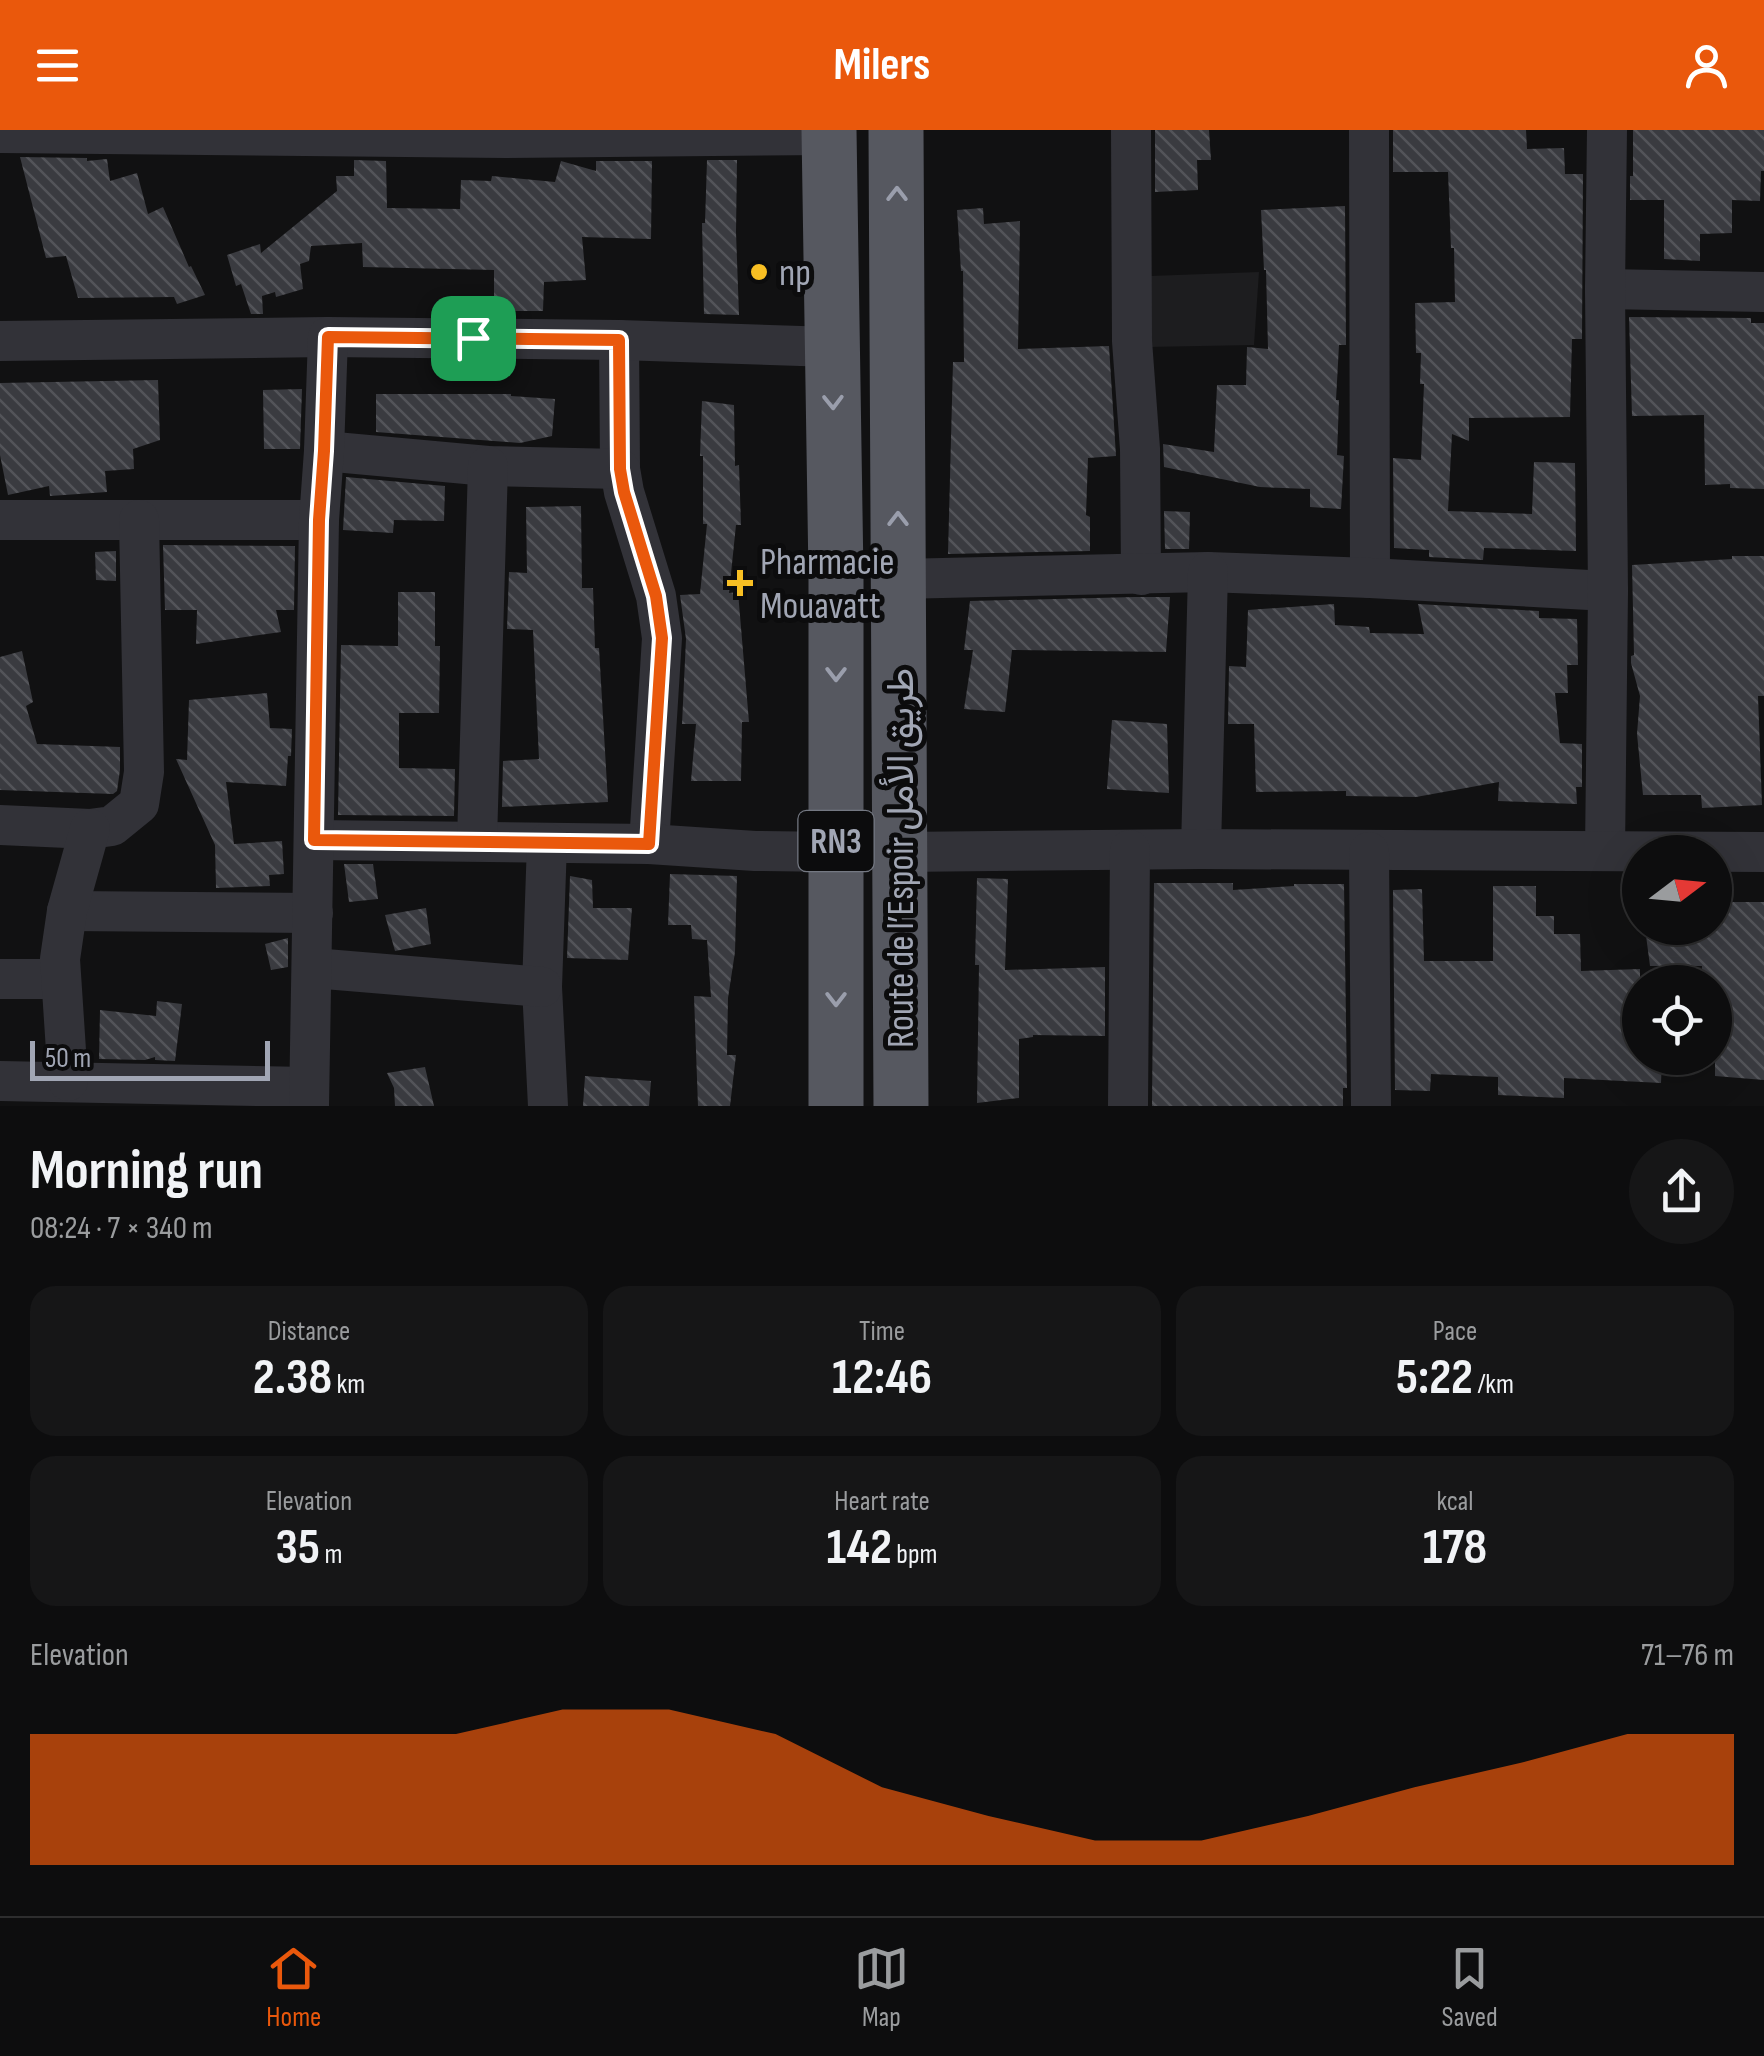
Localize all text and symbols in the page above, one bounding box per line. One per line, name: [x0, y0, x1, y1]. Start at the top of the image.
icon: menu: [30, 38, 85, 93]
text: Milers: [834, 38, 930, 93]
icon: person: [1679, 38, 1734, 93]
one-way arrow: [886, 185, 907, 201]
place label: np: [779, 251, 811, 296]
marker: np: [748, 261, 770, 283]
pin: [431, 296, 516, 381]
icon: arrive: [446, 311, 501, 366]
one-way arrow: [822, 396, 844, 411]
one-way arrow: [887, 510, 909, 526]
place label: Pharmacie Mouavatt: [760, 540, 894, 629]
marker: Pharmacie Mouavatt: [729, 572, 751, 594]
one-way arrow: [825, 666, 847, 682]
street label: Route de l’Espoir طريق الأمل: [879, 668, 924, 1048]
road number: RN3: [798, 811, 874, 871]
north arrow: [1622, 835, 1732, 945]
map controls: [1622, 835, 1732, 1075]
button: locate: [1622, 965, 1732, 1075]
one-way arrow: [825, 992, 847, 1007]
scale bar: [30, 1036, 270, 1080]
text: 50 m: [45, 1042, 91, 1075]
text: Morning run: [30, 1138, 263, 1205]
button: share: [1629, 1139, 1734, 1244]
text: 08:24 · 7 × 340 m: [30, 1209, 213, 1248]
text: Distance: [268, 1315, 350, 1348]
text: Time: [859, 1315, 905, 1348]
text: Pace: [1433, 1315, 1477, 1348]
text: 2.38: [253, 1348, 332, 1408]
text: 12:46: [832, 1348, 932, 1408]
text: 5:22: [1396, 1348, 1473, 1408]
text: km: [332, 1368, 365, 1401]
text: /km: [1473, 1368, 1514, 1401]
text: Elevation: [266, 1485, 352, 1518]
text: Heart rate: [834, 1485, 930, 1518]
text: kcal: [1436, 1485, 1474, 1518]
text: 35: [276, 1518, 320, 1578]
text: 142: [827, 1518, 892, 1578]
text: 178: [1423, 1518, 1487, 1578]
text: m: [320, 1538, 342, 1571]
text: bpm: [892, 1538, 937, 1571]
text: Elevation: [30, 1636, 129, 1675]
text: 71–76 m: [1641, 1636, 1734, 1675]
tab: Home: [266, 1941, 321, 2034]
tab: Map: [854, 1941, 909, 2034]
tab: Saved: [1442, 1941, 1498, 2034]

